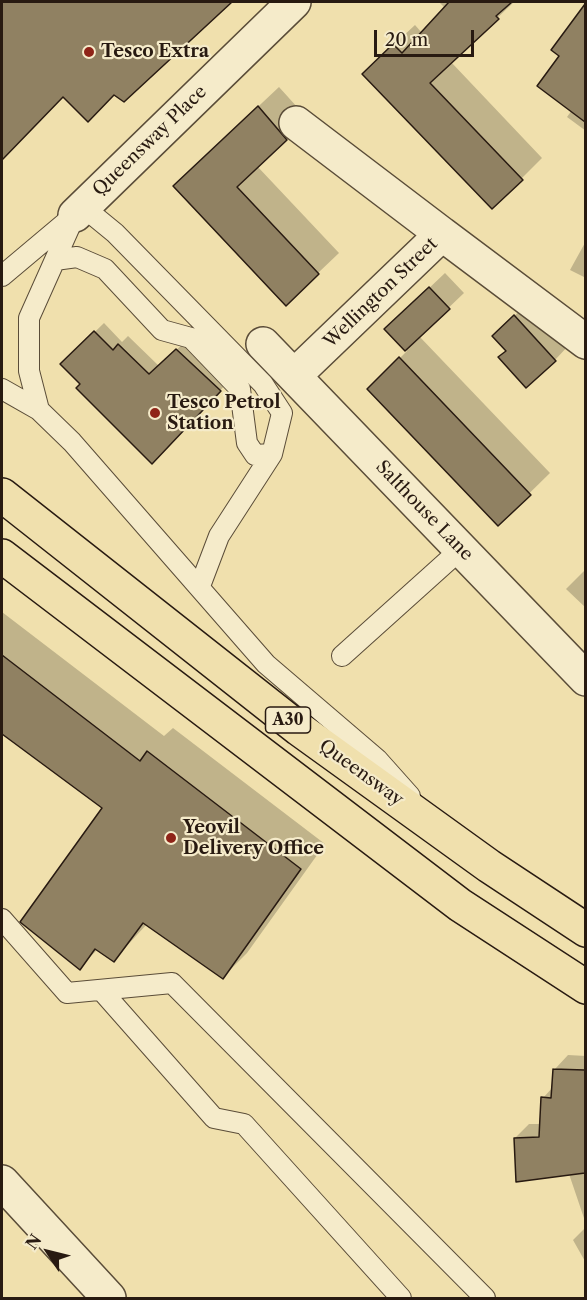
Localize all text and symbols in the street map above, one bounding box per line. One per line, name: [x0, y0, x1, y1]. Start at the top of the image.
scale bar: [377, 18, 478, 56]
text: 20 m: [385, 29, 428, 51]
place label: Tesco Extra: [101, 41, 209, 63]
marker: Tesco Extra: [82, 45, 96, 59]
street label: Queensway Place: [89, 81, 211, 201]
street label: Wellington Street: [320, 233, 442, 353]
place label: Tesco Petrol Station: [167, 392, 281, 434]
marker: Tesco Petrol Station: [148, 406, 162, 420]
street label: Salthouse Lane: [371, 457, 477, 565]
road number: A30: [266, 707, 310, 733]
street label: Queensway: [315, 735, 407, 811]
place label: Yeovil Delivery Office: [183, 817, 324, 860]
marker: Yeovil Delivery Office: [164, 831, 178, 845]
north arrow: [18, 1222, 78, 1282]
text: N: [21, 1230, 45, 1253]

